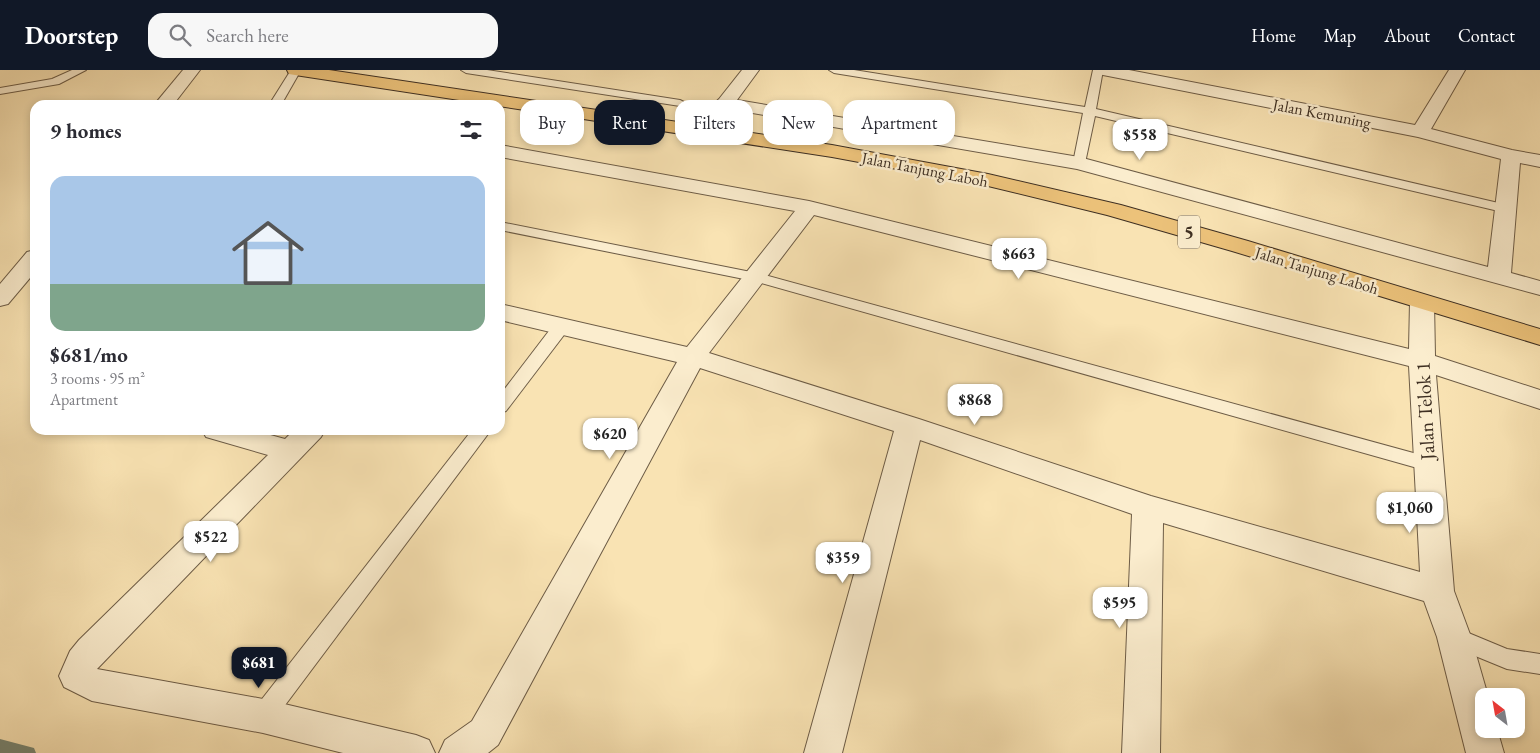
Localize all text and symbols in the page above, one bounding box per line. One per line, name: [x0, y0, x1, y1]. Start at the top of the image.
search box: [148, 13, 498, 58]
text: Doorstep: [25, 20, 118, 51]
icon: search: [166, 21, 194, 49]
text: Search here: [206, 23, 289, 48]
text: Home: [1251, 24, 1296, 47]
text: Map: [1324, 24, 1356, 47]
text: About: [1384, 24, 1430, 47]
text: Contact: [1458, 24, 1515, 47]
street label: Jalan Kemuning: [1269, 93, 1374, 133]
chip: Buy: [520, 100, 584, 145]
chip: Rent: [594, 100, 665, 145]
chip: Filters: [675, 100, 753, 145]
chip: New: [763, 100, 833, 145]
chip: Apartment: [843, 100, 955, 145]
icon: filters: [457, 116, 485, 144]
text: 9 homes: [50, 117, 122, 144]
pin: $558: [1110, 118, 1170, 161]
text: $558: [1124, 124, 1156, 145]
street label: Jalan Tanjung Laboh: [858, 147, 990, 192]
icon: home: [223, 208, 313, 298]
road number: 5: [1178, 216, 1200, 248]
pin: $663: [989, 238, 1049, 280]
street label: Jalan Tanjung Laboh: [1251, 241, 1381, 299]
text: $663: [1003, 243, 1035, 264]
text: $681/mo: [50, 341, 128, 368]
street label: Jalan Telok 1: [1409, 361, 1441, 463]
text: 3 rooms · 95 m²: [50, 368, 145, 389]
pin: $868: [945, 384, 1005, 426]
text: Apartment: [50, 389, 118, 410]
text: $868: [959, 389, 991, 410]
pin: $620: [580, 418, 640, 460]
text: $620: [594, 423, 626, 444]
pin: $1,060: [1369, 492, 1451, 534]
text: $1,060: [1387, 497, 1433, 518]
pin: $522: [181, 520, 241, 563]
text: $522: [195, 526, 227, 547]
pin: $359: [813, 542, 873, 584]
text: $359: [827, 547, 859, 568]
pin: $595: [1090, 586, 1150, 629]
text: $595: [1104, 592, 1136, 613]
pin: $681: [229, 646, 289, 689]
text: $681: [243, 652, 275, 673]
north arrow: [1475, 688, 1525, 738]
map controls: [1475, 688, 1525, 738]

